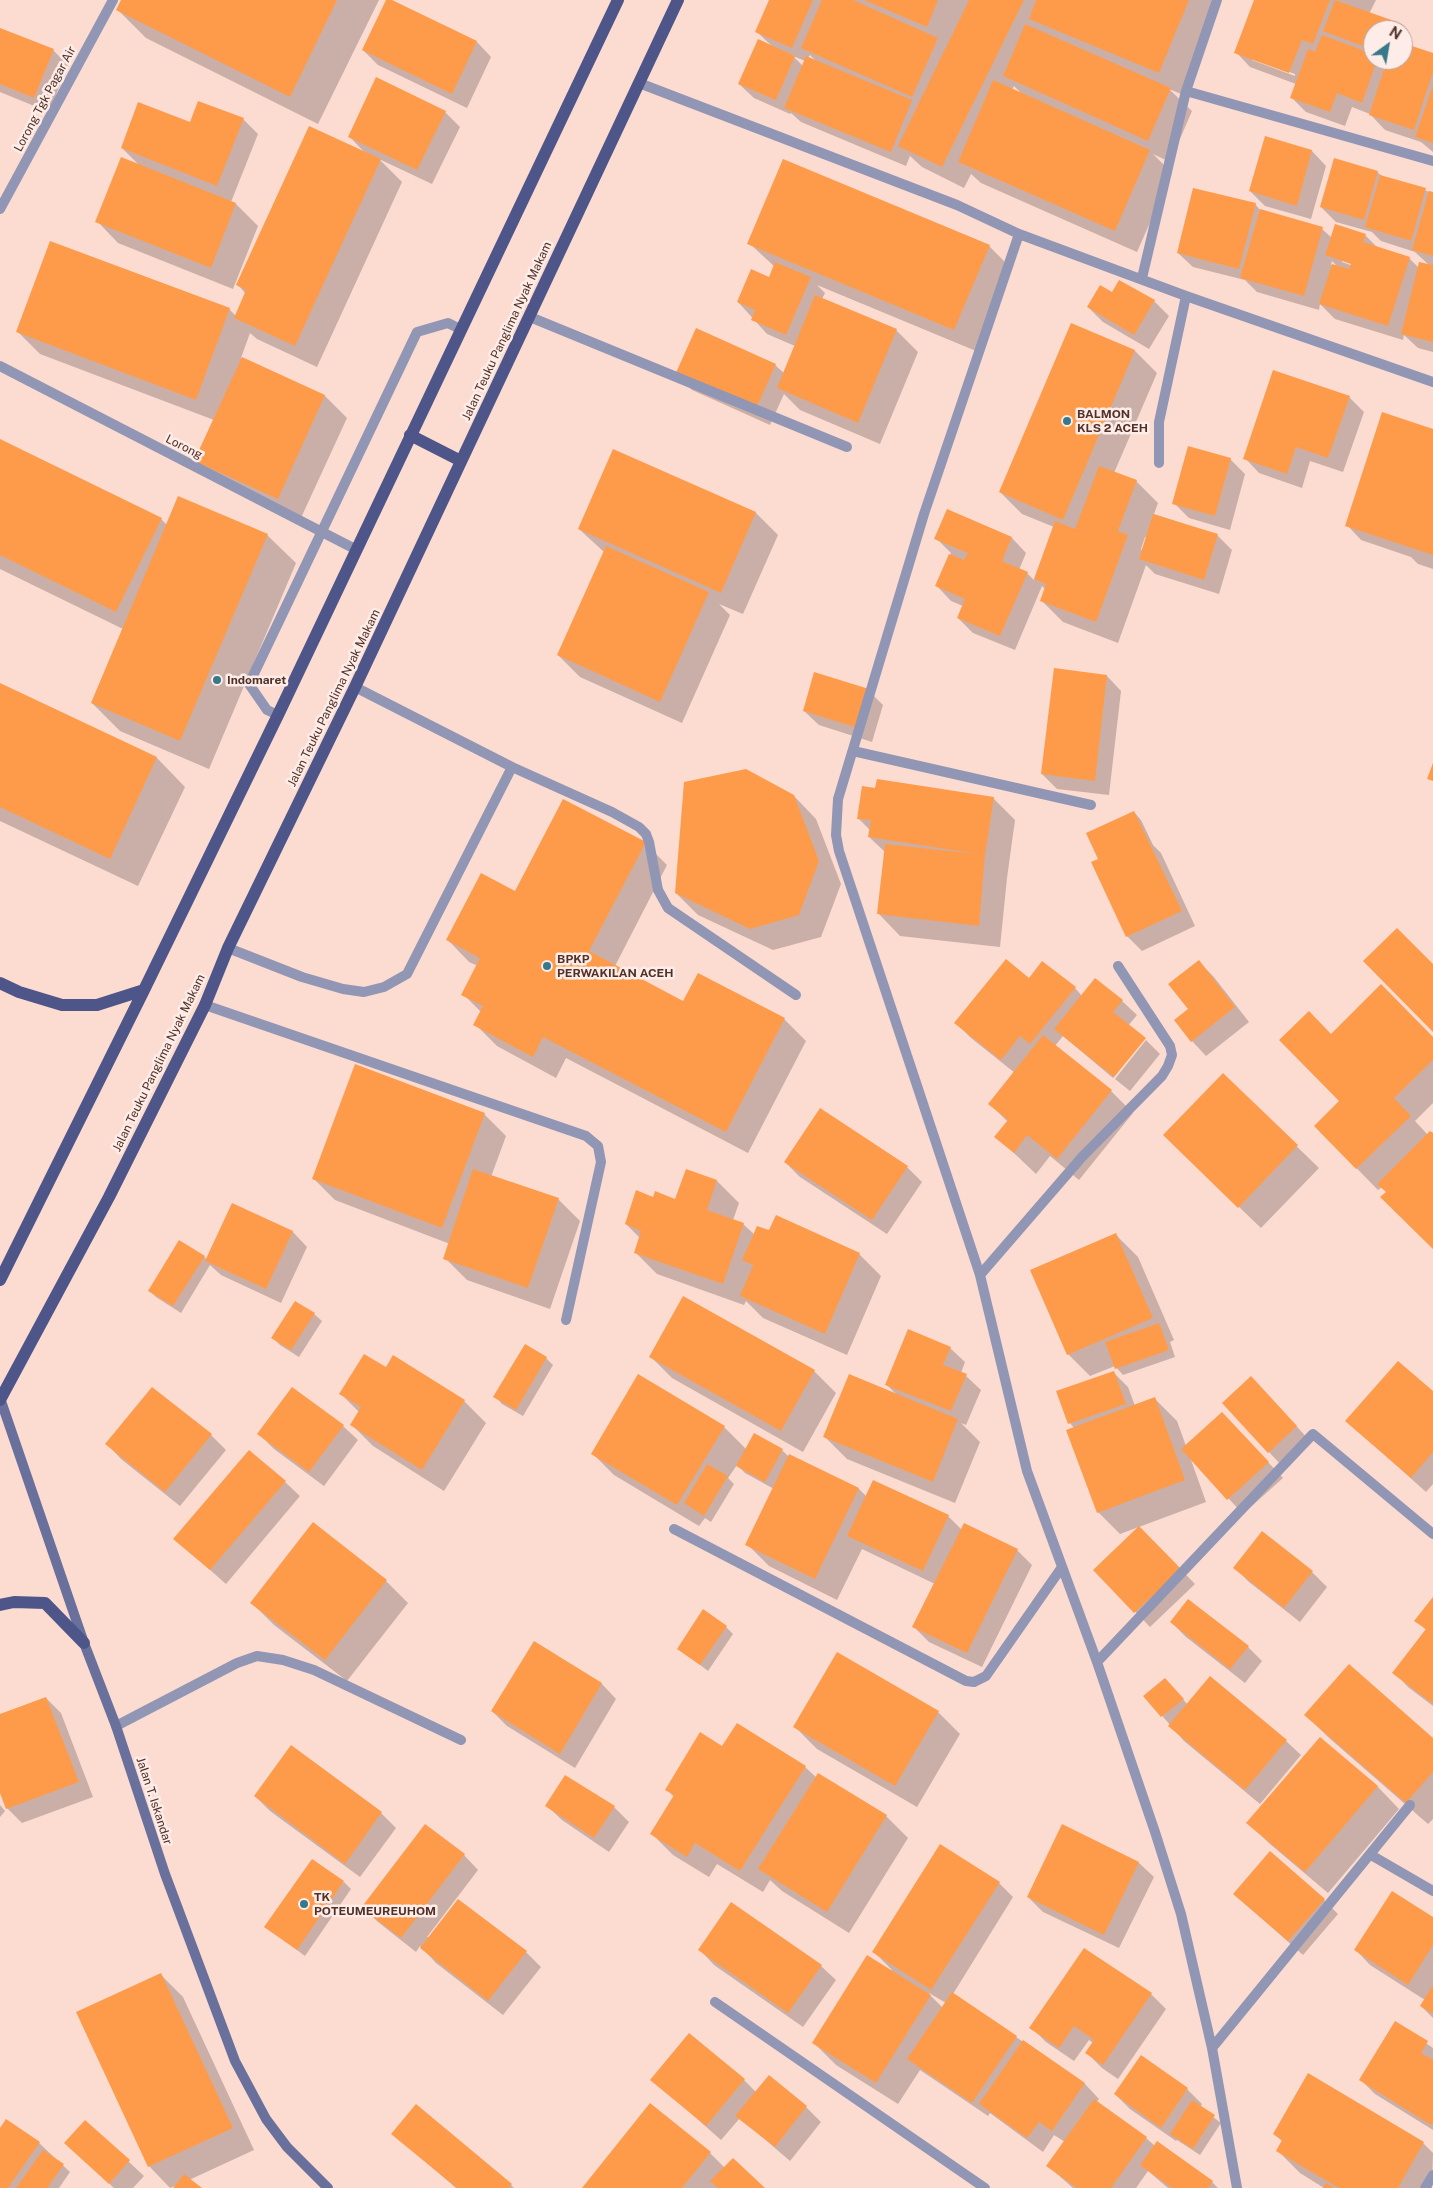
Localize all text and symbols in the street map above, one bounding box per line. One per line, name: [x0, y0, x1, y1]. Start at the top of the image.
north arrow: [1363, 20, 1413, 70]
text: N: [1387, 23, 1404, 43]
street label: Lorong Tgk Pagar Air: [11, 44, 79, 154]
street label: Jalan Teuku Panglima Nyak Makam: [459, 239, 555, 423]
place label: BALMON KLS 2 ACEH: [1077, 407, 1148, 435]
marker: BALMON KLS 2 ACEH: [1061, 415, 1073, 427]
street label: Lorong: [163, 432, 205, 462]
street label: Jalan Teuku Panglima Nyak Makam: [285, 607, 383, 789]
place label: Indomaret: [227, 673, 286, 687]
marker: Indomaret: [211, 674, 223, 686]
place label: BPKP PERWAKILAN ACEH: [557, 952, 673, 980]
marker: BPKP PERWAKILAN ACEH: [541, 960, 553, 972]
street label: Jalan Teuku Panglima Nyak Makam: [110, 972, 208, 1154]
street label: Jalan T. Iskandar: [133, 1755, 175, 1847]
place label: TK POTEUMEUREUHOM: [314, 1890, 436, 1918]
marker: TK POTEUMEUREUHOM: [298, 1898, 310, 1910]

